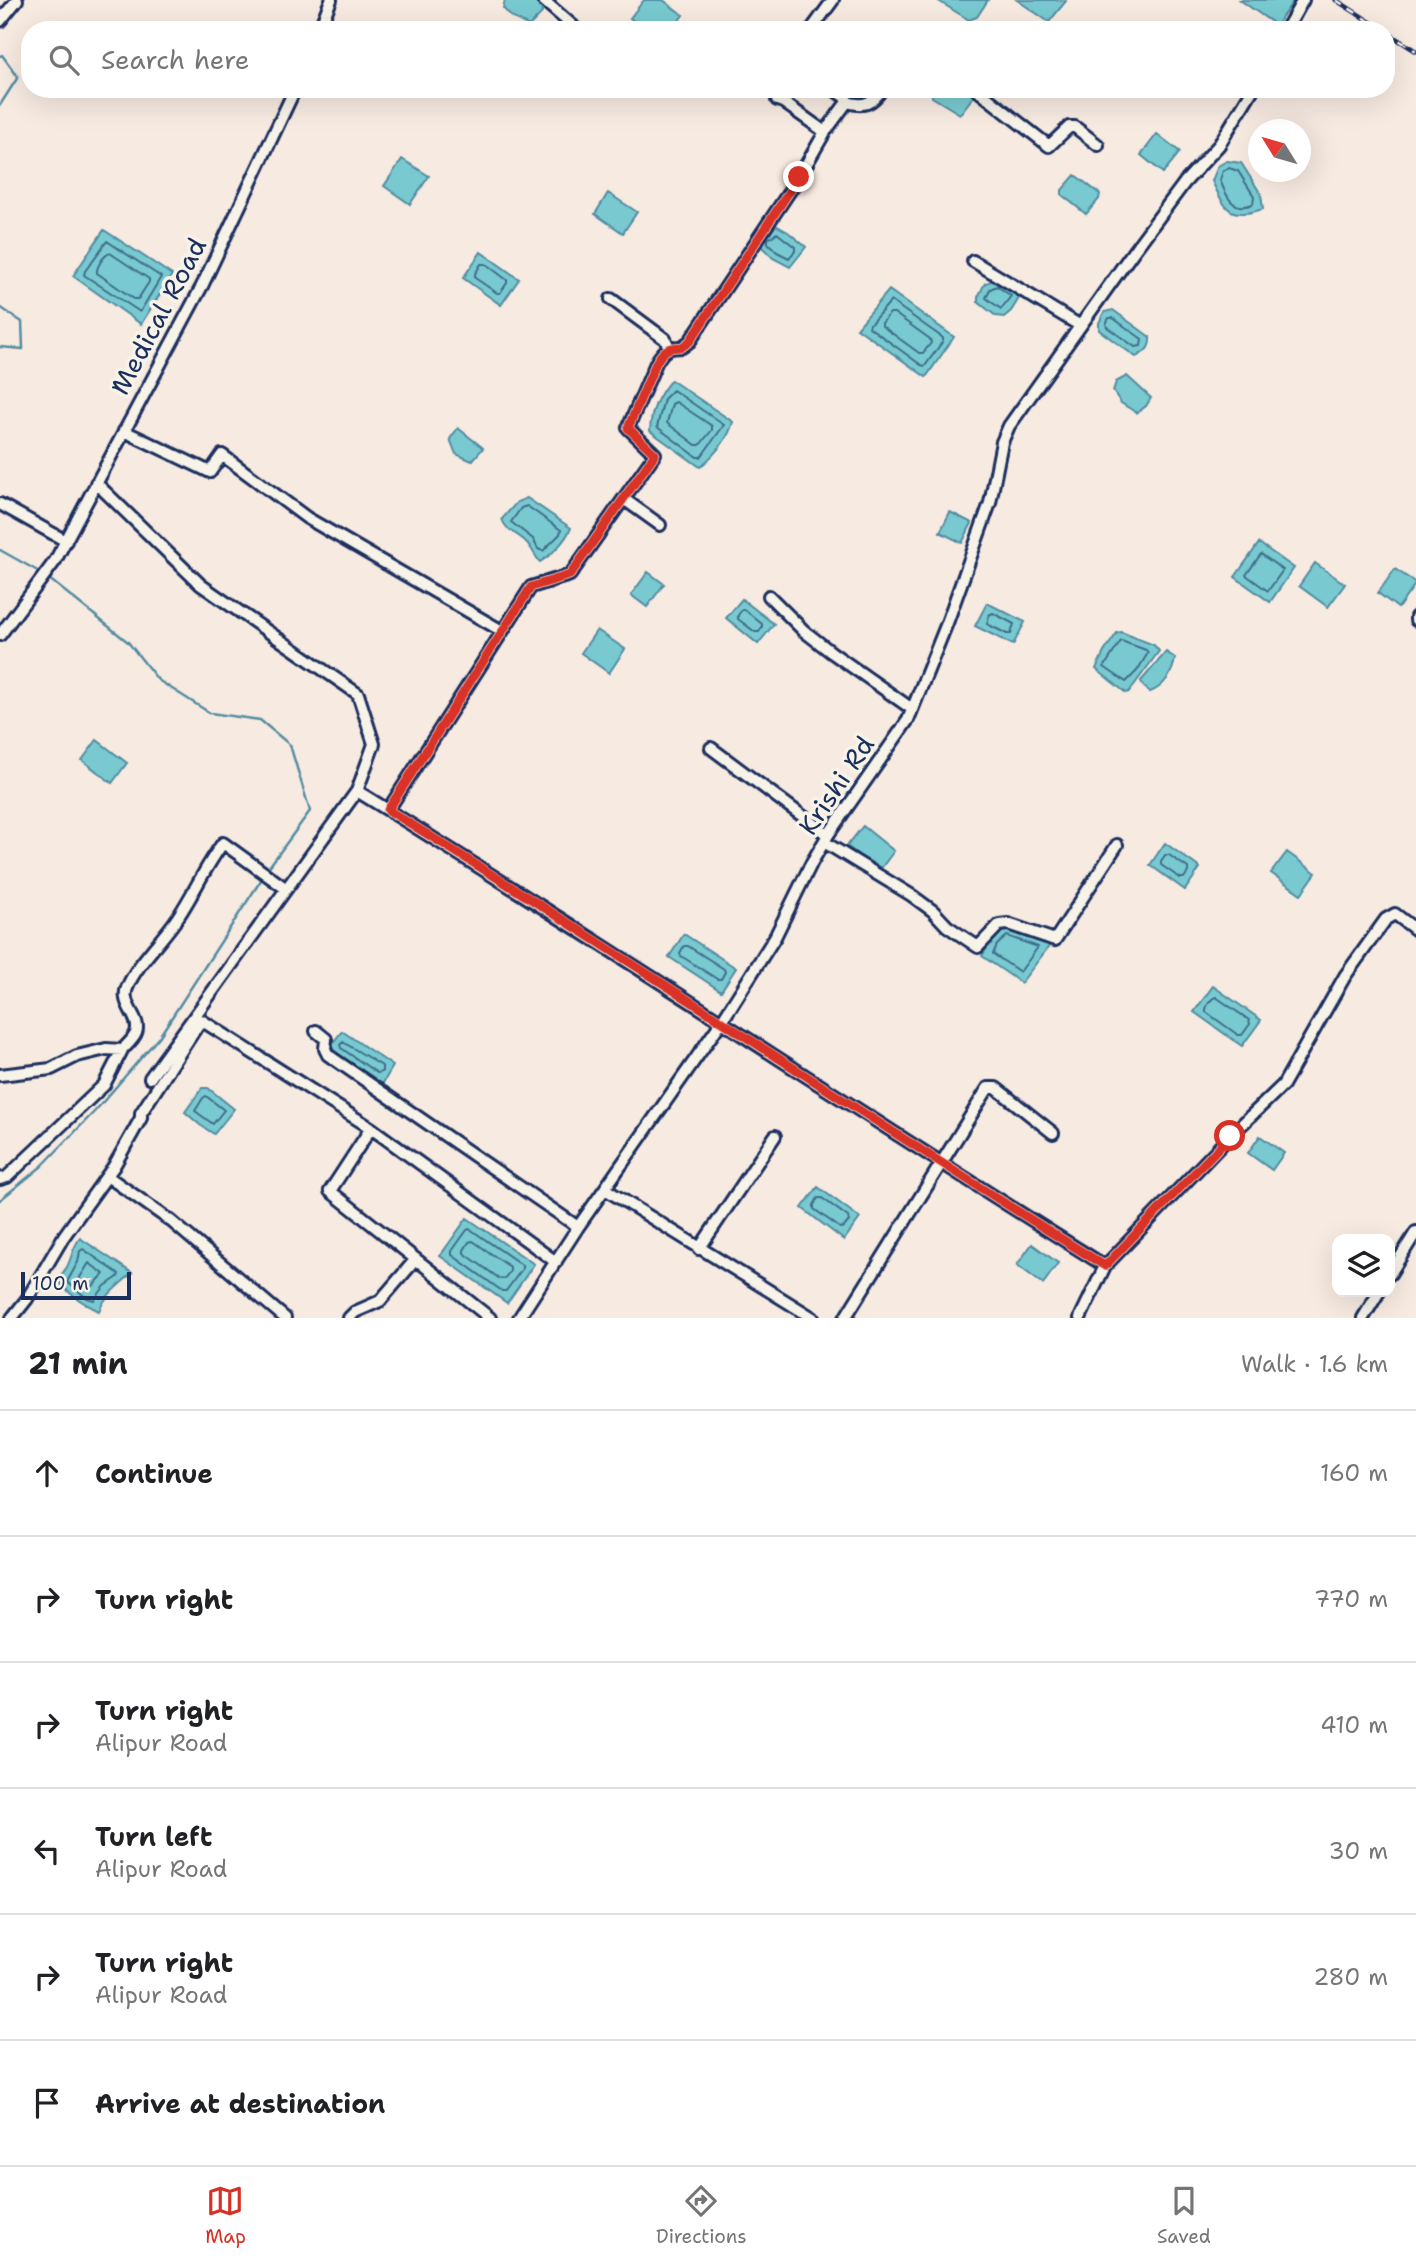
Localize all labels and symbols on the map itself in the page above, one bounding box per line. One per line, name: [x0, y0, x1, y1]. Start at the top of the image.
north arrow: [1248, 119, 1311, 182]
route end: [783, 161, 814, 192]
street label: Medical Road: [102, 231, 214, 401]
street label: Krishi Rd: [790, 729, 882, 841]
route start: [1214, 1120, 1245, 1151]
scale bar: [21, 1269, 131, 1301]

